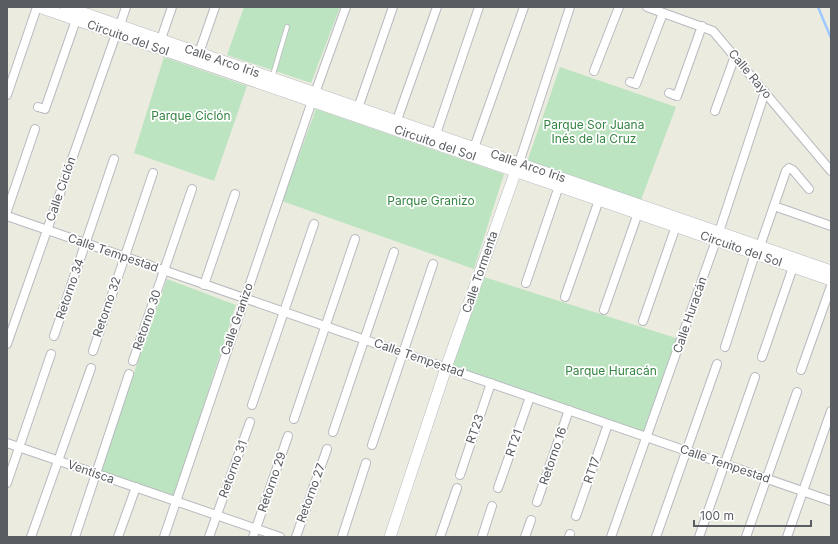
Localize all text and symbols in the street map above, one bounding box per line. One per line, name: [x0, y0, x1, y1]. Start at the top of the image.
street label: Circuito del Sol: [85, 16, 171, 59]
street label: Calle Arco Iris: [182, 41, 262, 80]
street label: Calle Rayo: [725, 46, 775, 101]
park label: Parque Ciclón: [151, 108, 231, 123]
park label: Parque Sor Juana Inés de la Cruz: [544, 117, 644, 146]
street label: Circuito del Sol: [392, 121, 478, 164]
street label: Calle Arco Iris: [488, 146, 568, 185]
street label: Calle Ciclón: [42, 155, 79, 223]
park label: Parque Granizo: [387, 193, 475, 208]
street label: Circuito del Sol: [698, 227, 784, 270]
street label: Calle Tormenta: [458, 229, 501, 315]
street label: Calle Tempestad: [66, 230, 160, 275]
street label: Retorno 34: [52, 256, 87, 321]
street label: Retorno 32: [89, 275, 124, 339]
street label: Calle Huracán: [669, 275, 710, 355]
street label: Calle Granizo: [217, 281, 256, 357]
street label: Retorno 30: [129, 288, 164, 352]
street label: Calle Tempestad: [372, 335, 466, 380]
park label: Parque Huracán: [565, 363, 657, 378]
street label: RT23: [463, 412, 487, 446]
street label: Retorno 16: [536, 425, 569, 487]
street label: RT21: [502, 427, 525, 458]
street label: Retorno 31: [215, 438, 250, 500]
street label: Calle Tempestad: [678, 441, 772, 486]
street label: Retorno 29: [254, 450, 289, 514]
street label: RT17: [580, 454, 603, 485]
street label: Ventisca: [66, 457, 117, 487]
street label: Retorno 27: [293, 461, 328, 525]
scale bar: [694, 502, 811, 528]
text: 100 m: [700, 508, 734, 523]

